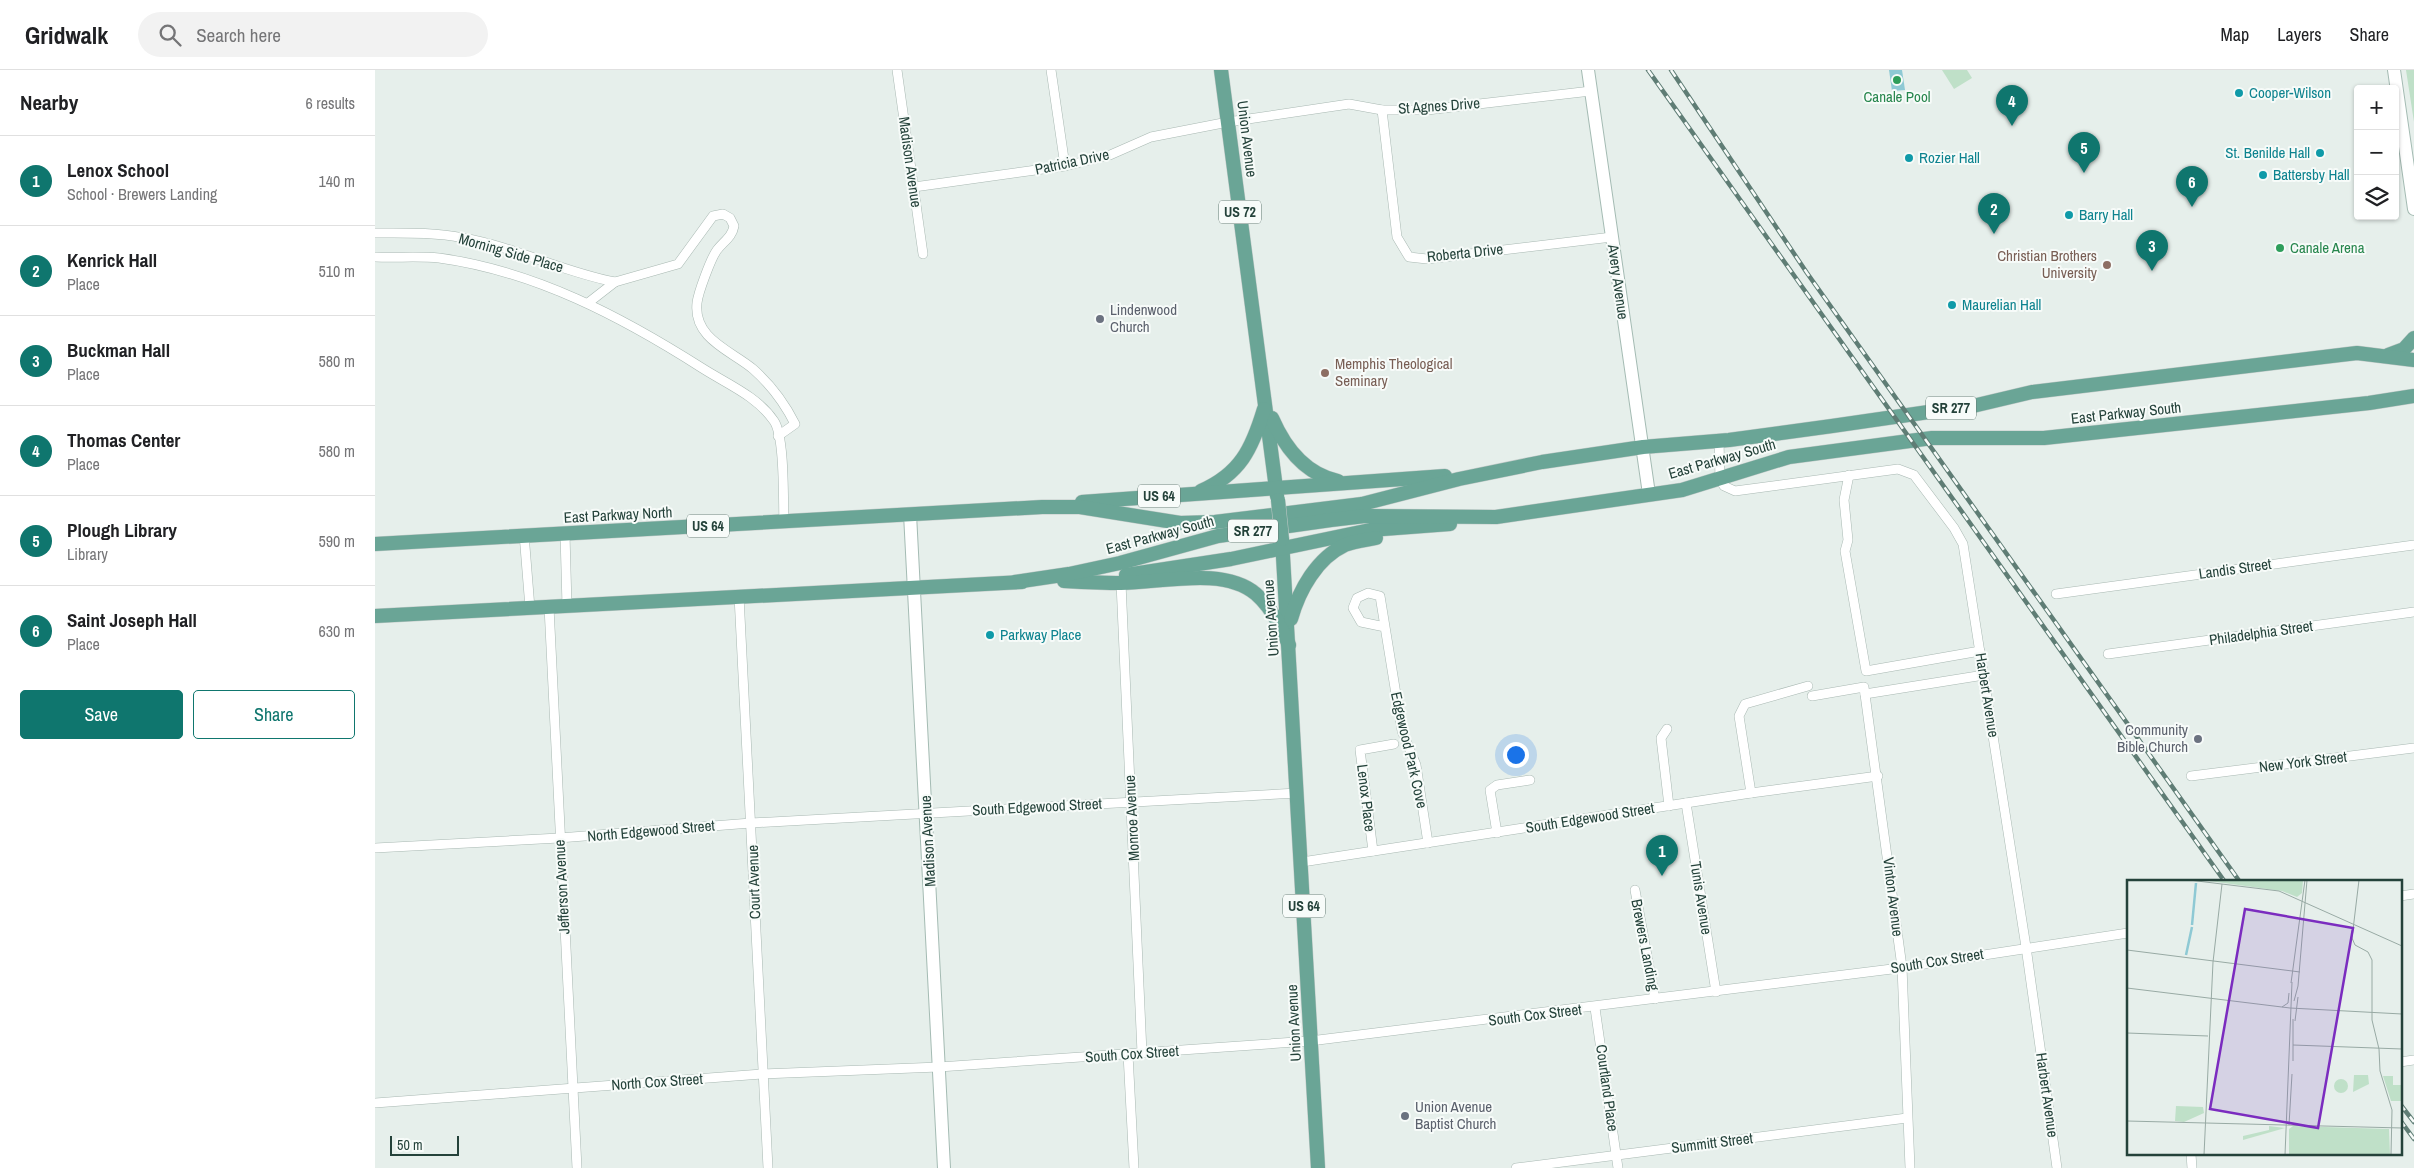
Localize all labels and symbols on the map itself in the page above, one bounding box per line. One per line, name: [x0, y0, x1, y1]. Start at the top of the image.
marker: Canale Pool: [1891, 74, 1903, 86]
place label: Cooper-Wilson: [2249, 82, 2331, 103]
pin: 4: [1996, 85, 2028, 126]
place label: Canale Pool: [1863, 86, 1931, 107]
marker: Cooper-Wilson: [2233, 87, 2245, 99]
street label: St Agnes Drive: [1397, 92, 1481, 119]
street label: Union Avenue: [1232, 99, 1263, 179]
street label: Madison Avenue: [894, 115, 927, 209]
pin: 5: [2068, 132, 2100, 173]
place label: St. Benilde Hall: [2225, 142, 2310, 163]
street label: Patricia Drive: [1033, 143, 1111, 180]
place label: Rozier Hall: [1919, 147, 1980, 168]
marker: St. Benilde Hall: [2314, 147, 2326, 159]
marker: Rozier Hall: [1903, 152, 1915, 164]
place label: Battersby Hall: [2273, 164, 2350, 185]
pin: 6: [2176, 166, 2208, 207]
marker: Battersby Hall: [2257, 169, 2269, 181]
pin: 2: [1978, 193, 2010, 234]
road number: US 72: [1219, 200, 1261, 224]
place label: Barry Hall: [2079, 204, 2133, 225]
marker: Barry Hall: [2063, 209, 2075, 221]
street label: Morning Side Place: [456, 228, 566, 278]
pin: 3: [2136, 230, 2168, 271]
place label: Canale Arena: [2290, 237, 2365, 258]
street label: Roberta Drive: [1426, 238, 1504, 267]
street label: Avery Avenue: [1603, 242, 1634, 321]
marker: Canale Arena: [2274, 242, 2286, 254]
place label: Christian Brothers University: [1997, 245, 2098, 283]
marker: Christian Brothers University: [2101, 259, 2113, 271]
place label: Maurelian Hall: [1962, 294, 2041, 315]
place label: Lindenwood Church: [1110, 299, 1177, 337]
marker: Maurelian Hall: [1946, 299, 1958, 311]
marker: Lindenwood Church: [1094, 313, 1106, 325]
place label: Memphis Theological Seminary: [1335, 353, 1452, 391]
marker: Memphis Theological Seminary: [1319, 367, 1331, 379]
road number: SR 277: [1926, 396, 1976, 419]
street label: East Parkway South: [2070, 396, 2182, 429]
street label: East Parkway South: [1666, 433, 1778, 484]
road number: US 64: [1138, 484, 1180, 508]
street label: East Parkway North: [563, 501, 673, 528]
street label: East Parkway South: [1104, 510, 1216, 559]
road number: US 64: [687, 514, 729, 538]
road number: SR 277: [1228, 520, 1278, 542]
street label: Landis Street: [2197, 553, 2273, 584]
street label: Union Avenue: [1257, 579, 1284, 657]
street label: Philadelphia Street: [2208, 615, 2315, 650]
place label: Parkway Place: [1000, 624, 1082, 645]
marker: Parkway Place: [984, 629, 996, 641]
street label: Harbert Avenue: [1970, 651, 2005, 739]
street label: Edgewood Park Cove: [1386, 690, 1433, 810]
place label: Community Bible Church: [2117, 719, 2189, 757]
marker: Community Bible Church: [2192, 733, 2204, 745]
your location: [1503, 742, 1529, 768]
street label: New York Street: [2258, 746, 2349, 777]
street label: Lenox Place: [1352, 763, 1381, 833]
street label: Monroe Avenue: [1119, 774, 1144, 861]
street label: South Edgewood Street: [972, 793, 1103, 820]
street label: Madison Avenue: [915, 795, 940, 887]
street label: South Edgewood Street: [1524, 797, 1656, 838]
street label: North Edgewood Street: [586, 814, 716, 847]
pin: 1: [1646, 835, 1678, 876]
street label: Jefferson Avenue: [549, 839, 574, 935]
street label: Court Avenue: [742, 844, 765, 920]
street label: Vinton Avenue: [1878, 856, 1909, 938]
street label: Tunis Avenue: [1685, 860, 1718, 936]
inset map: [2127, 880, 2401, 1156]
road number: US 64: [1283, 894, 1325, 918]
street label: Brewers Landing: [1626, 897, 1665, 993]
street label: South Cox Street: [1889, 943, 1985, 978]
street label: Union Avenue: [1281, 984, 1306, 1062]
street label: South Cox Street: [1487, 998, 1583, 1031]
street label: South Cox Street: [1085, 1040, 1180, 1067]
street label: Courtland Place: [1591, 1043, 1624, 1133]
street label: Harbert Avenue: [2031, 1051, 2064, 1139]
street label: North Cox Street: [611, 1068, 704, 1095]
place label: Union Avenue Baptist Church: [1415, 1096, 1496, 1134]
marker: Union Avenue Baptist Church: [1399, 1110, 1411, 1122]
street label: Summitt Street: [1670, 1127, 1755, 1158]
scale bar: [390, 1133, 459, 1156]

